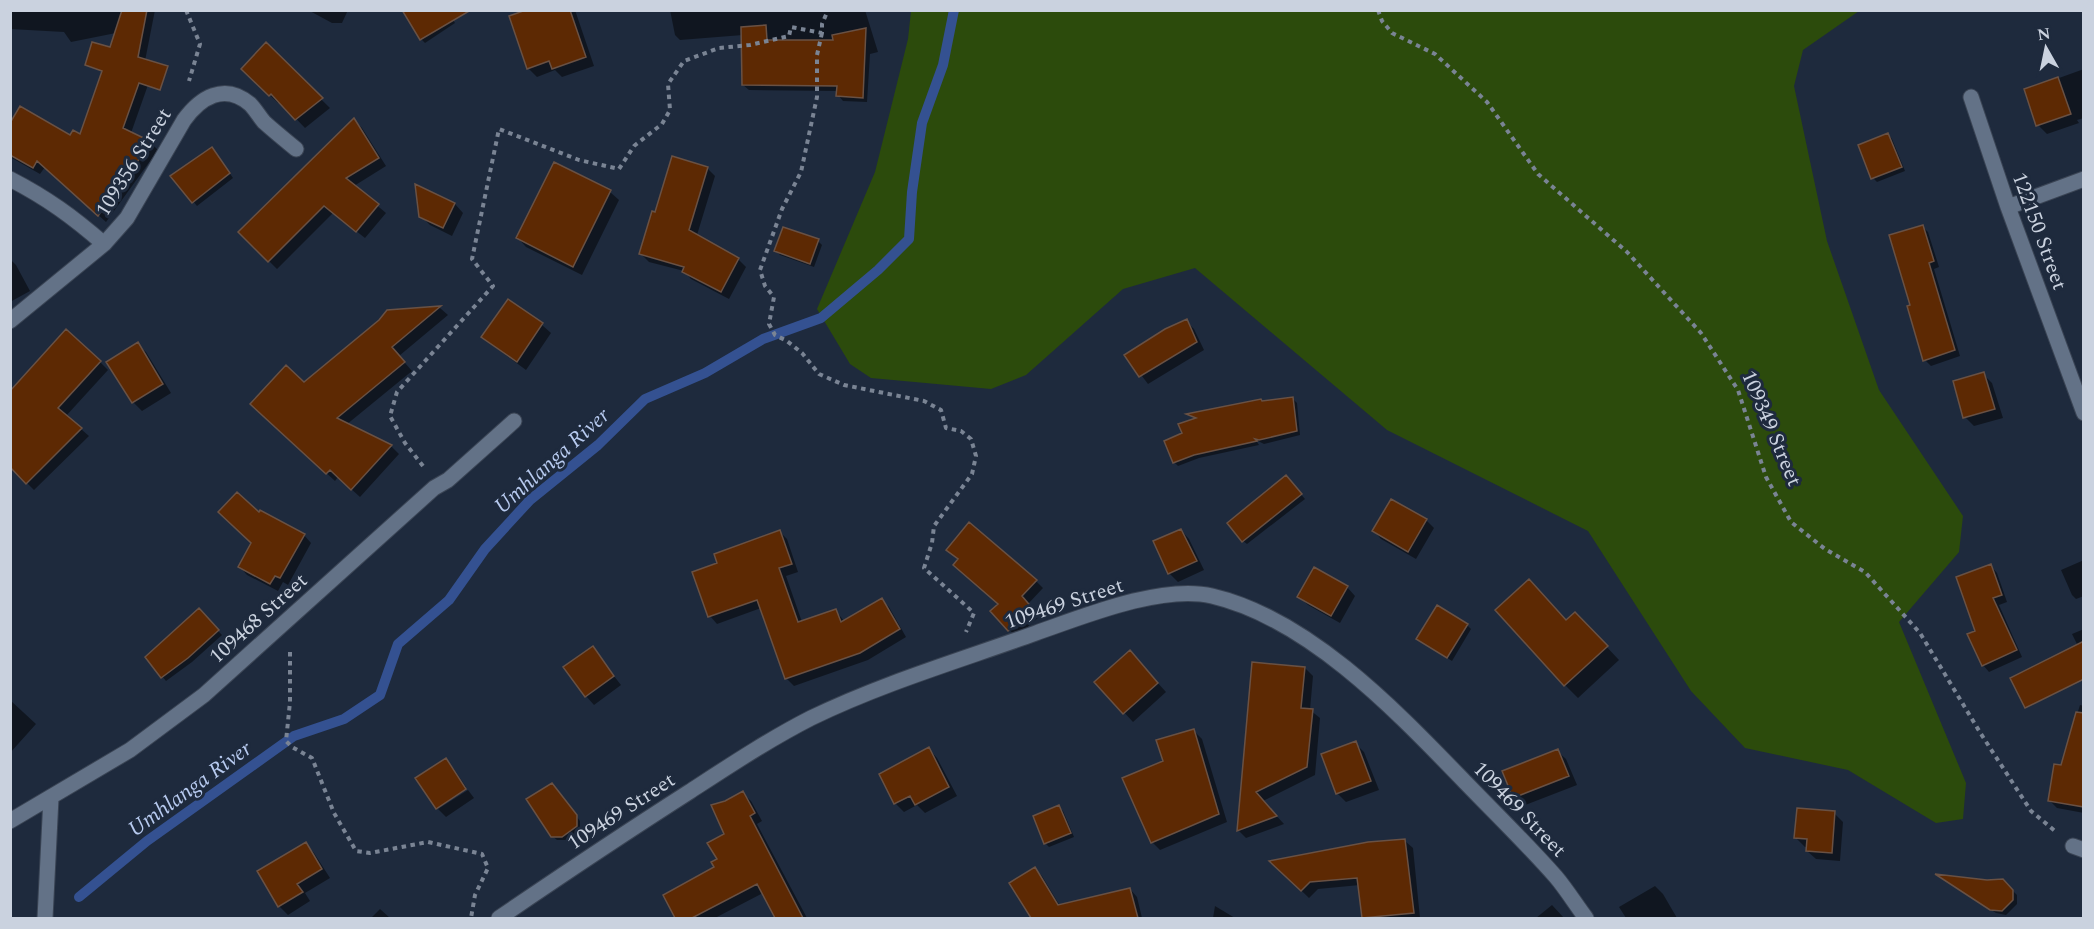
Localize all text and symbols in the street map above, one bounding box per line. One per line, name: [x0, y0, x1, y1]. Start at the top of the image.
north arrow: [2016, 18, 2076, 78]
text: N: [2035, 21, 2052, 47]
street label: 109356 Street: [88, 102, 180, 223]
street label: 122150 Street: [2003, 168, 2075, 295]
street label: 109349 Street: [1732, 365, 1810, 491]
water label: Umhlanga River: [487, 400, 618, 522]
street label: 109468 Street: [202, 566, 315, 672]
street label: 109469 Street: [1001, 570, 1128, 638]
water label: Umhlanga River: [121, 733, 259, 846]
street label: 109469 Street: [1465, 754, 1574, 865]
street label: 109469 Street: [561, 765, 682, 859]

